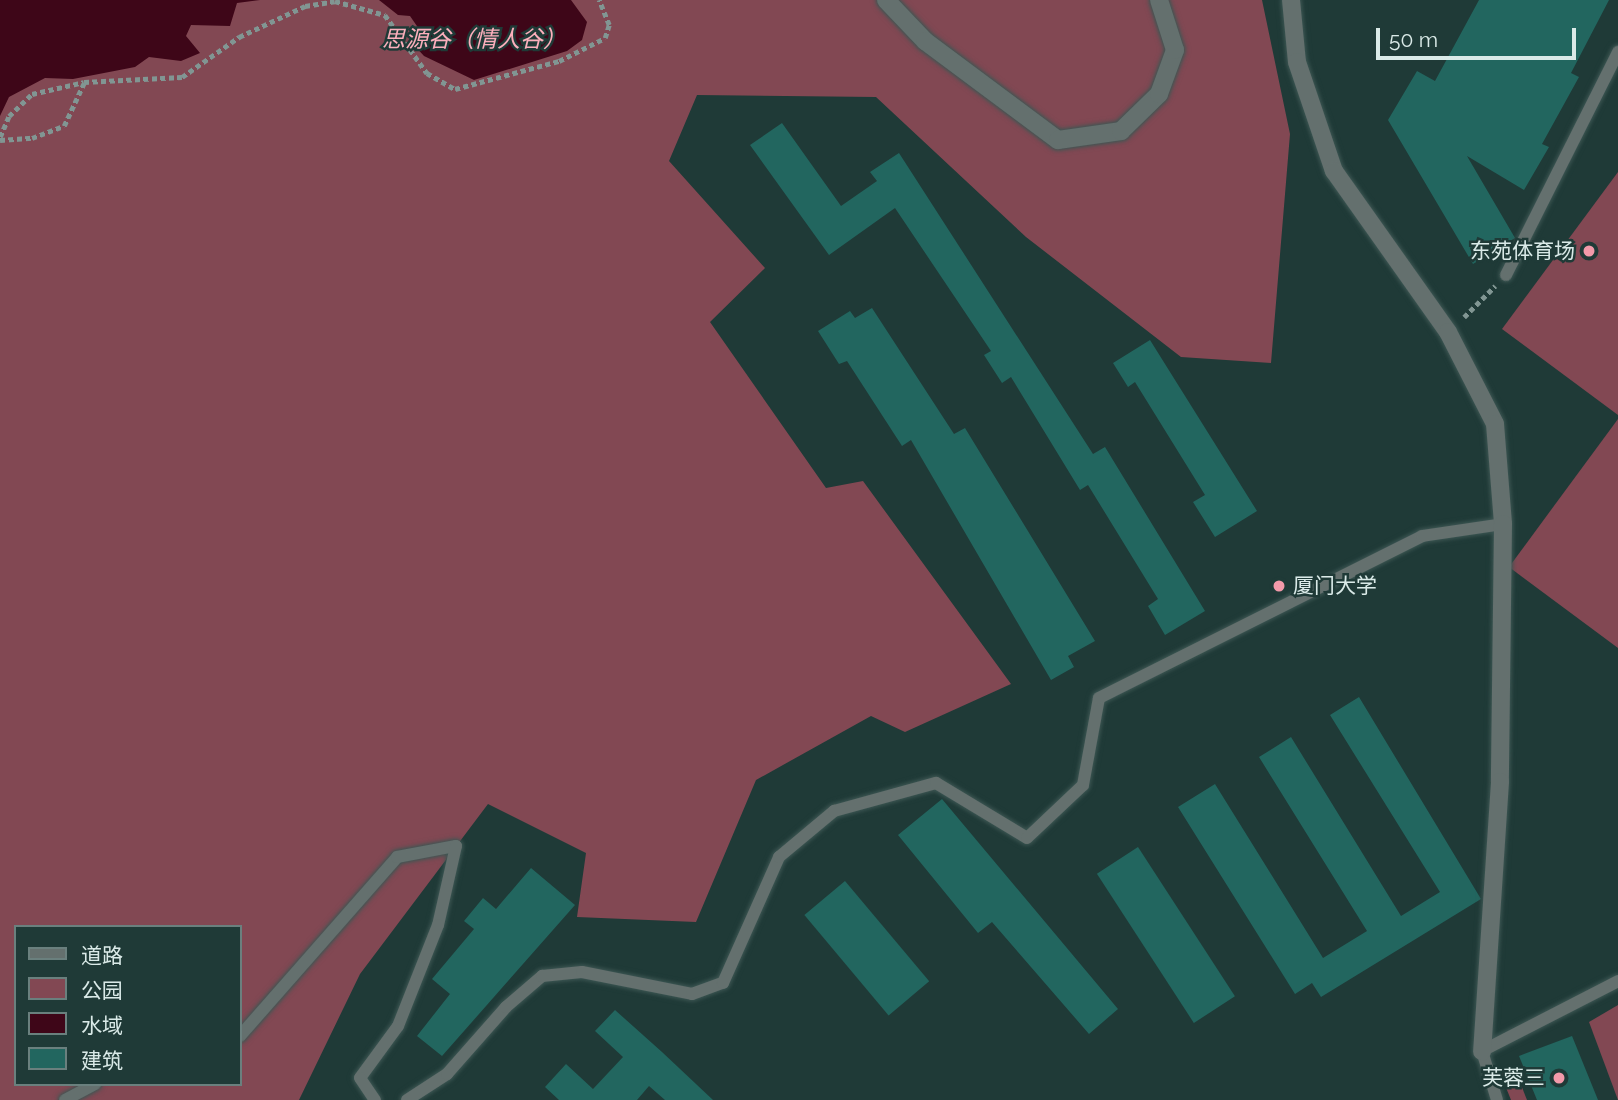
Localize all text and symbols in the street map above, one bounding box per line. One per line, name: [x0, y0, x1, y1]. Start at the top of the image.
scale bar: [1380, 14, 1580, 58]
water label: 思源谷（情人谷）: [382, 25, 566, 53]
text: 50 m: [1389, 27, 1438, 52]
place label: 东苑体育场: [1470, 238, 1575, 264]
marker: 东苑体育场: [1581, 243, 1597, 259]
place label: 厦门大学: [1293, 573, 1377, 599]
marker: 厦门大学: [1271, 578, 1287, 594]
legend: [14, 925, 242, 1086]
text: 道路: [81, 943, 123, 968]
text: 公园: [81, 978, 123, 1003]
text: 水域: [81, 1013, 123, 1038]
text: 建筑: [81, 1048, 123, 1073]
place label: 芙蓉三: [1482, 1065, 1545, 1091]
marker: 芙蓉三: [1551, 1070, 1567, 1086]

